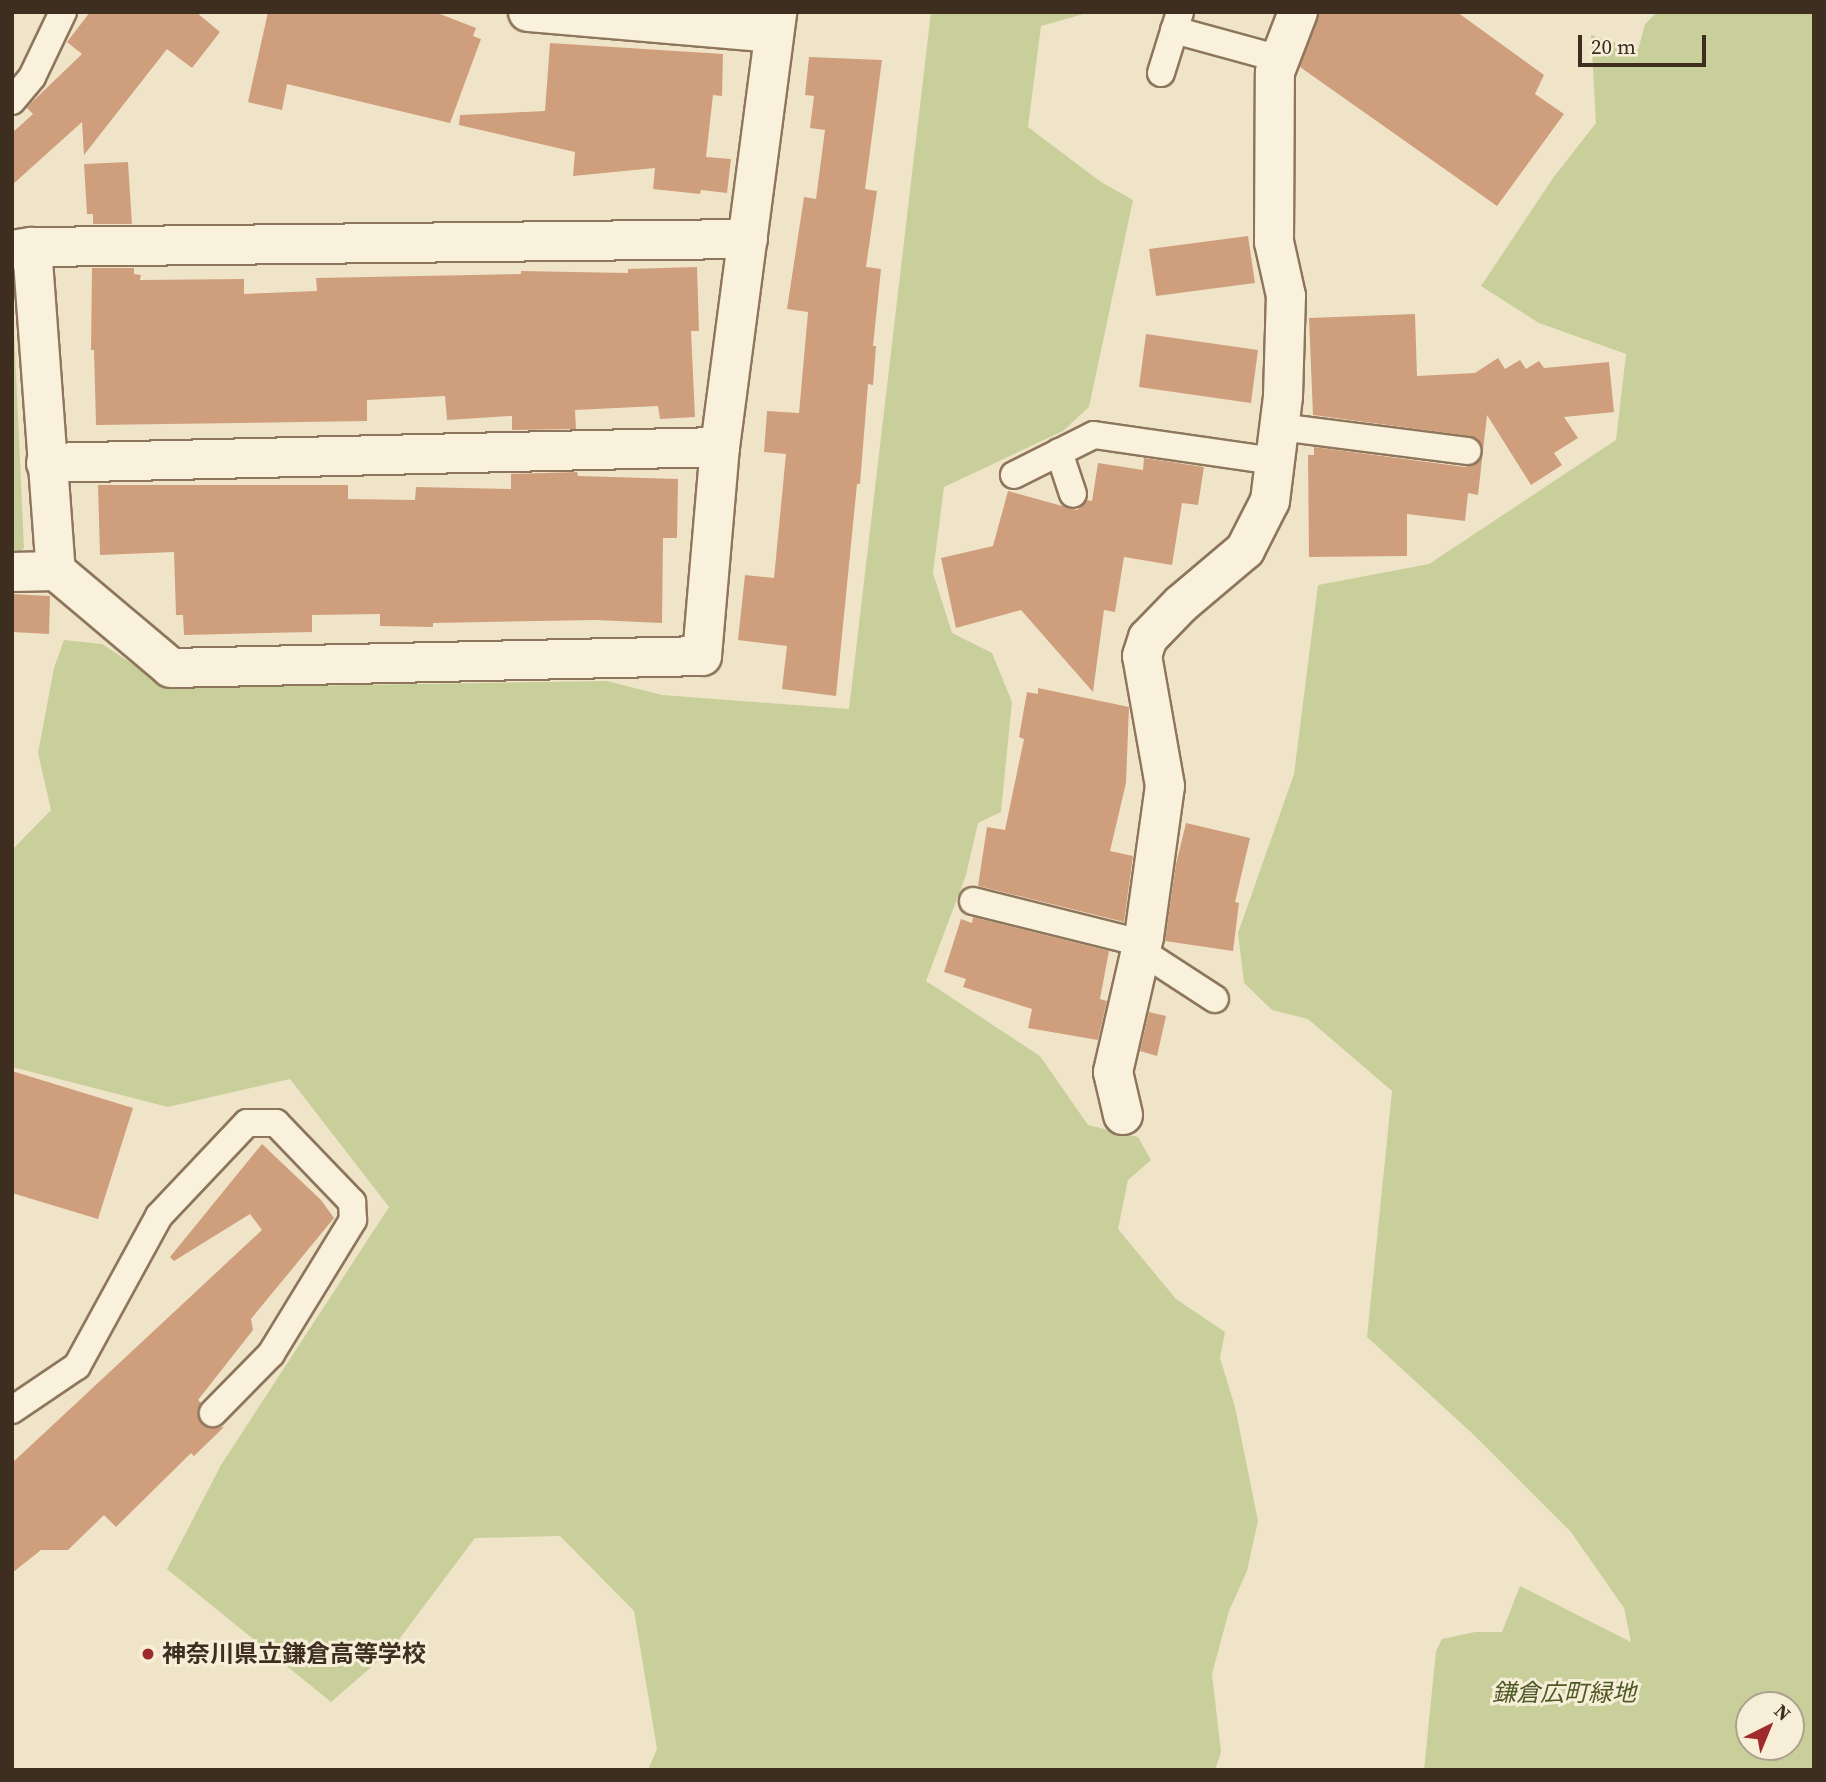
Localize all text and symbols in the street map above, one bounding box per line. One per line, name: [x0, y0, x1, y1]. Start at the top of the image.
scale bar: [1581, 21, 1709, 65]
text: 20 m: [1591, 32, 1636, 61]
place label: 神奈川県立鎌倉高等学校: [162, 1640, 426, 1668]
marker: 神奈川県立鎌倉高等学校: [140, 1646, 156, 1662]
park label: 鎌倉広町緑地: [1492, 1679, 1636, 1707]
north arrow: [1735, 1691, 1805, 1761]
text: N: [1769, 1698, 1797, 1726]

